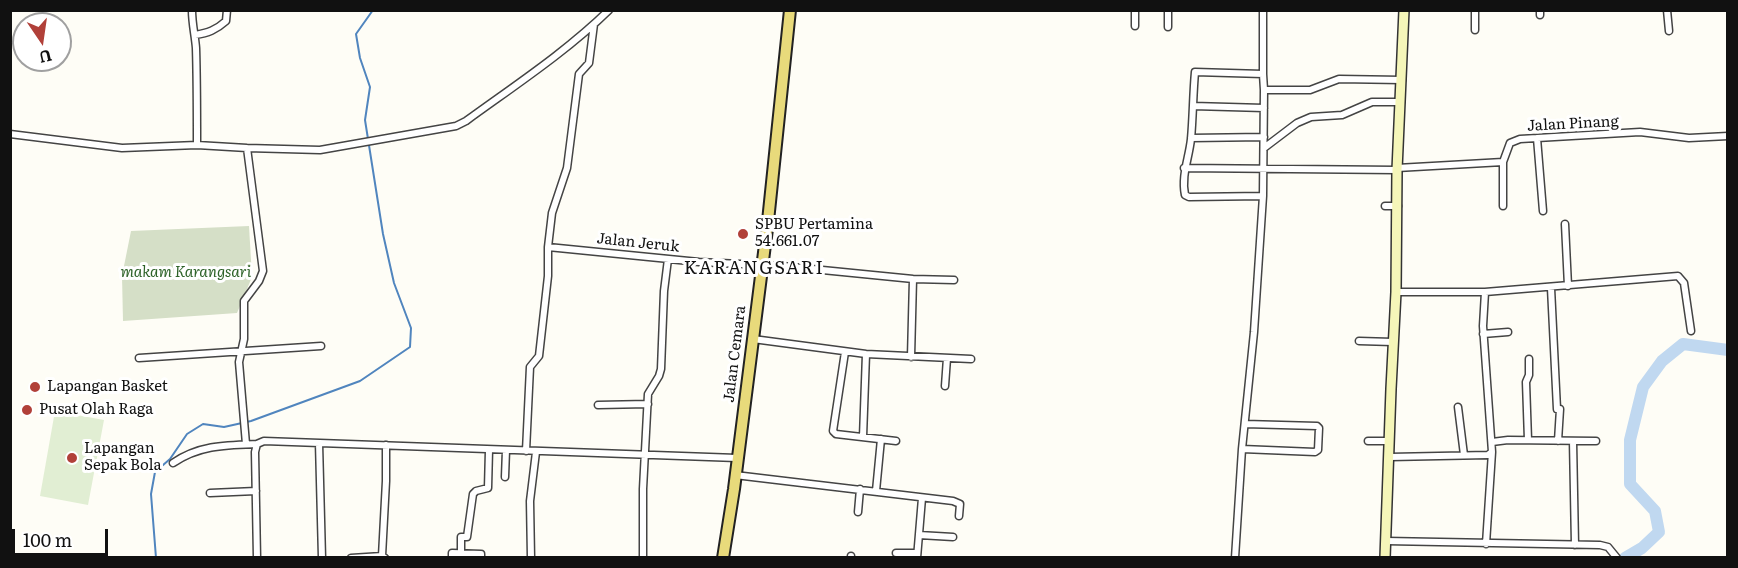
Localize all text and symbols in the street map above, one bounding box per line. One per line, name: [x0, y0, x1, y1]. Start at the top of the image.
north arrow: [12, 12, 72, 72]
text: U: [37, 44, 54, 71]
street label: Jalan Pinang: [1527, 113, 1619, 135]
place label: SPBU Pertamina 54.661.07: [755, 216, 873, 251]
marker: SPBU Pertamina 54.661.07: [736, 227, 750, 241]
street label: Jalan Jeruk: [596, 230, 680, 256]
district label: KARANGSARI: [684, 258, 824, 280]
park label: makam Karangsari: [121, 264, 251, 282]
street label: Jalan Cemara: [720, 305, 750, 403]
place label: Lapangan Basket: [47, 378, 168, 396]
marker: Lapangan Basket: [28, 380, 42, 394]
place label: Pusat Olah Raga: [39, 401, 153, 419]
marker: Pusat Olah Raga: [20, 403, 34, 417]
place label: Lapangan Sepak Bola: [84, 440, 162, 475]
marker: Lapangan Sepak Bola: [65, 451, 79, 465]
scale bar: [15, 517, 111, 555]
text: 100 m: [23, 526, 72, 553]

